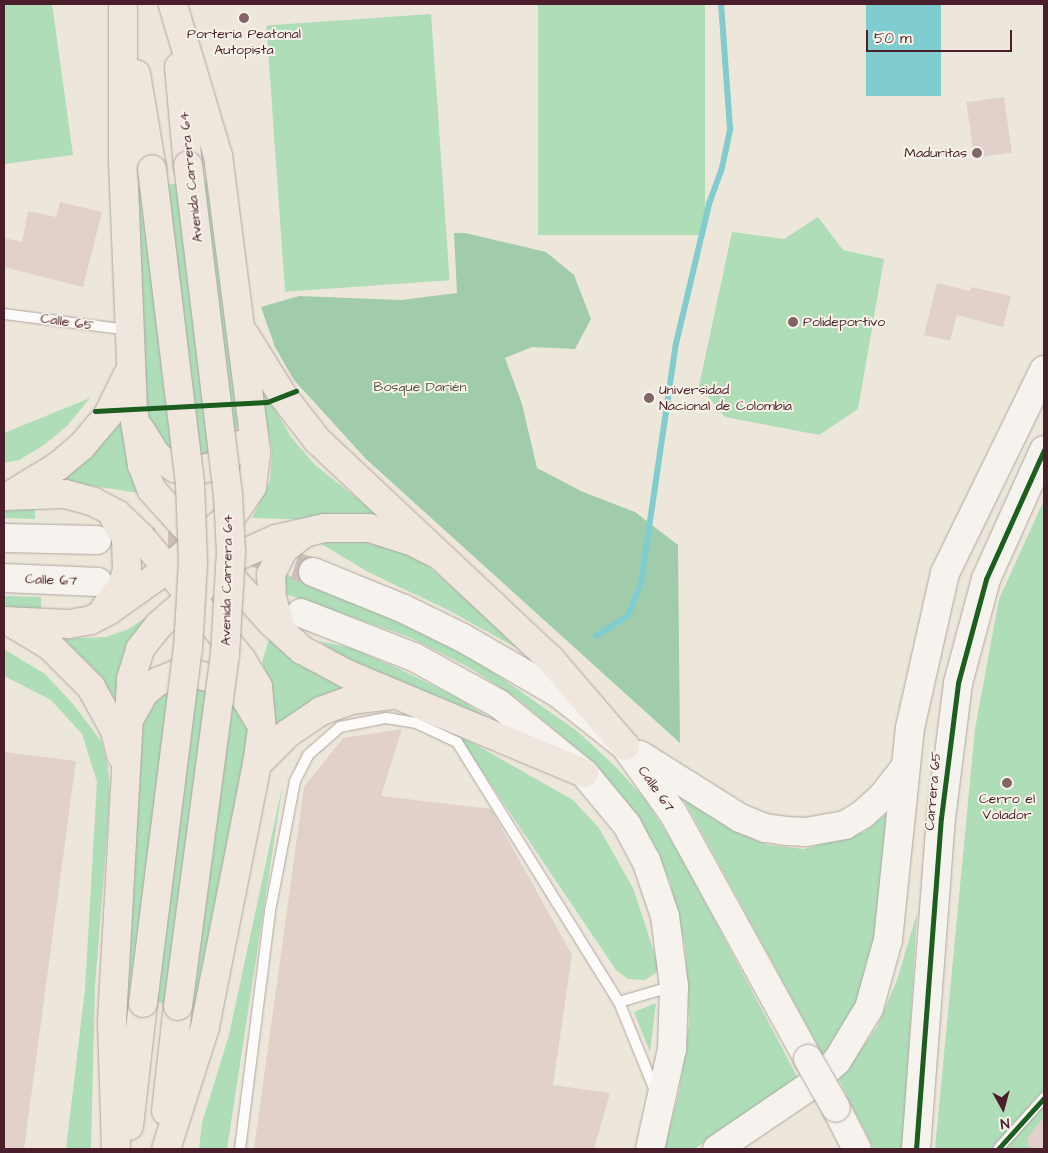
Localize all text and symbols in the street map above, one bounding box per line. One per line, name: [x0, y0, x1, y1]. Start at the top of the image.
marker: Portería Peatonal Autopista: [238, 12, 250, 24]
scale bar: [868, 20, 1014, 52]
place label: Portería Peatonal Autopista: [187, 26, 301, 58]
text: 50 m: [874, 28, 912, 49]
street label: Avenida Carrera 64: [176, 111, 206, 243]
place label: Maduritas: [904, 145, 967, 161]
marker: Maduritas: [971, 147, 983, 159]
street label: Calle 65: [39, 310, 95, 334]
place label: Polideportivo: [803, 314, 885, 330]
marker: Polideportivo: [787, 316, 799, 328]
park label: Bosque Darién: [374, 379, 466, 395]
place label: Universidad Nacional de Colombia: [659, 382, 792, 414]
marker: Universidad Nacional de Colombia: [643, 392, 655, 404]
street label: Avenida Carrera 64: [217, 514, 237, 646]
street label: Calle 67: [25, 571, 77, 589]
street label: Carrera 65: [921, 751, 945, 831]
street label: Calle 67: [634, 763, 678, 815]
marker: Cerro el Volador: [1001, 777, 1013, 789]
place label: Cerro el Volador: [979, 791, 1035, 824]
north arrow: [978, 1083, 1028, 1133]
text: N: [999, 1112, 1010, 1133]

